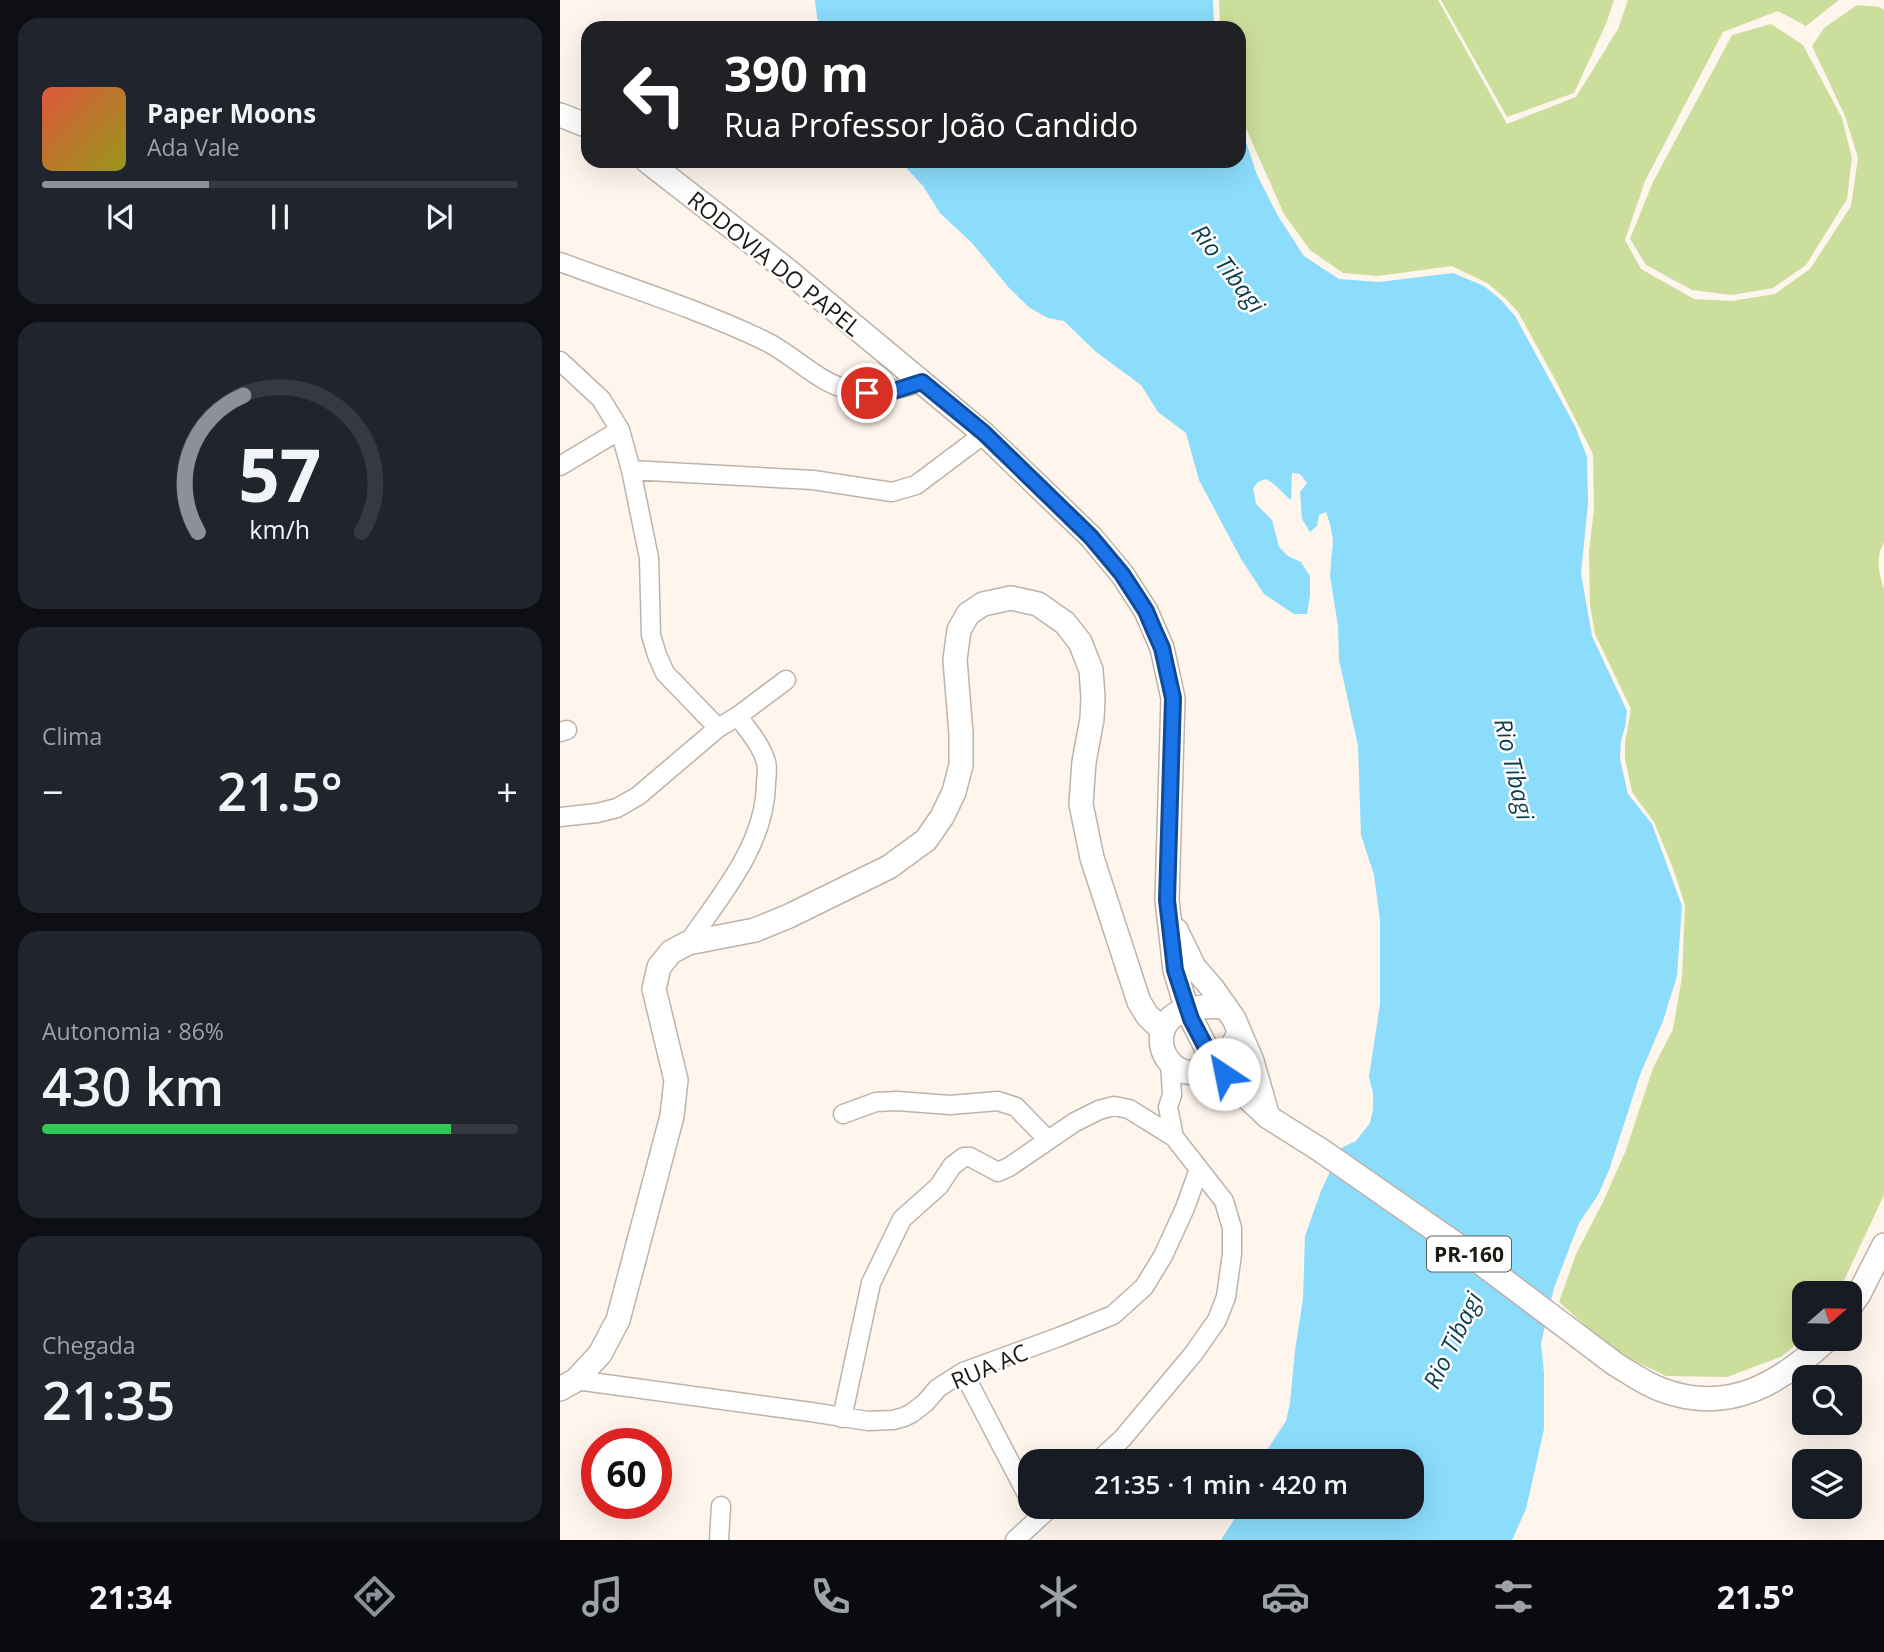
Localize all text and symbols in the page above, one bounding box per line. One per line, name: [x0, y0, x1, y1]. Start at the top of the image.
text: 390 m: [724, 40, 869, 106]
icon: left: [609, 49, 700, 140]
text: Paper Moons: [147, 95, 316, 131]
text: Rua Professor João Candido: [724, 103, 1138, 146]
text: Ada Vale: [147, 131, 240, 163]
street label: RODOVIA DO PAPEL: [681, 183, 869, 343]
icon: previous: [102, 198, 140, 236]
icon: pause: [261, 198, 299, 236]
icon: next: [420, 198, 458, 236]
water label: Rio Tibagi: [1185, 217, 1274, 320]
pin: [837, 363, 897, 423]
icon: arrive: [848, 374, 886, 412]
text: 57: [238, 424, 322, 523]
text: km/h: [250, 511, 310, 545]
water label: Rio Tibagi: [1487, 715, 1543, 824]
text: Clima: [42, 720, 102, 752]
text: 21.5°: [217, 755, 343, 826]
text: −: [42, 765, 64, 817]
text: +: [496, 765, 518, 817]
text: Autonomia · 86%: [42, 1015, 224, 1047]
position arrow: [1187, 1037, 1261, 1111]
text: 430 km: [42, 1050, 224, 1121]
road number: PR-160: [1427, 1236, 1511, 1272]
north arrow: [1792, 1281, 1862, 1351]
map controls: [1792, 1281, 1862, 1519]
water label: Rio Tibagi: [1414, 1285, 1490, 1394]
text: Chegada: [42, 1329, 136, 1361]
street label: RUA AC: [946, 1336, 1032, 1396]
text: 21:35: [42, 1364, 175, 1435]
button: search: [1792, 1365, 1862, 1435]
speed limit sign: 60: [581, 1428, 672, 1519]
button: layers: [1792, 1449, 1862, 1519]
text: 21:35 · 1 min · 420 m: [1094, 1466, 1348, 1502]
icon: directions: [350, 1572, 399, 1621]
icon: music: [578, 1572, 627, 1621]
icon: phone: [806, 1572, 855, 1621]
icon: climate: [1034, 1572, 1083, 1621]
icon: car: [1261, 1572, 1310, 1621]
icon: filters: [1489, 1572, 1538, 1621]
text: 21:34: [89, 1575, 172, 1618]
text: 21.5°: [1717, 1575, 1795, 1618]

